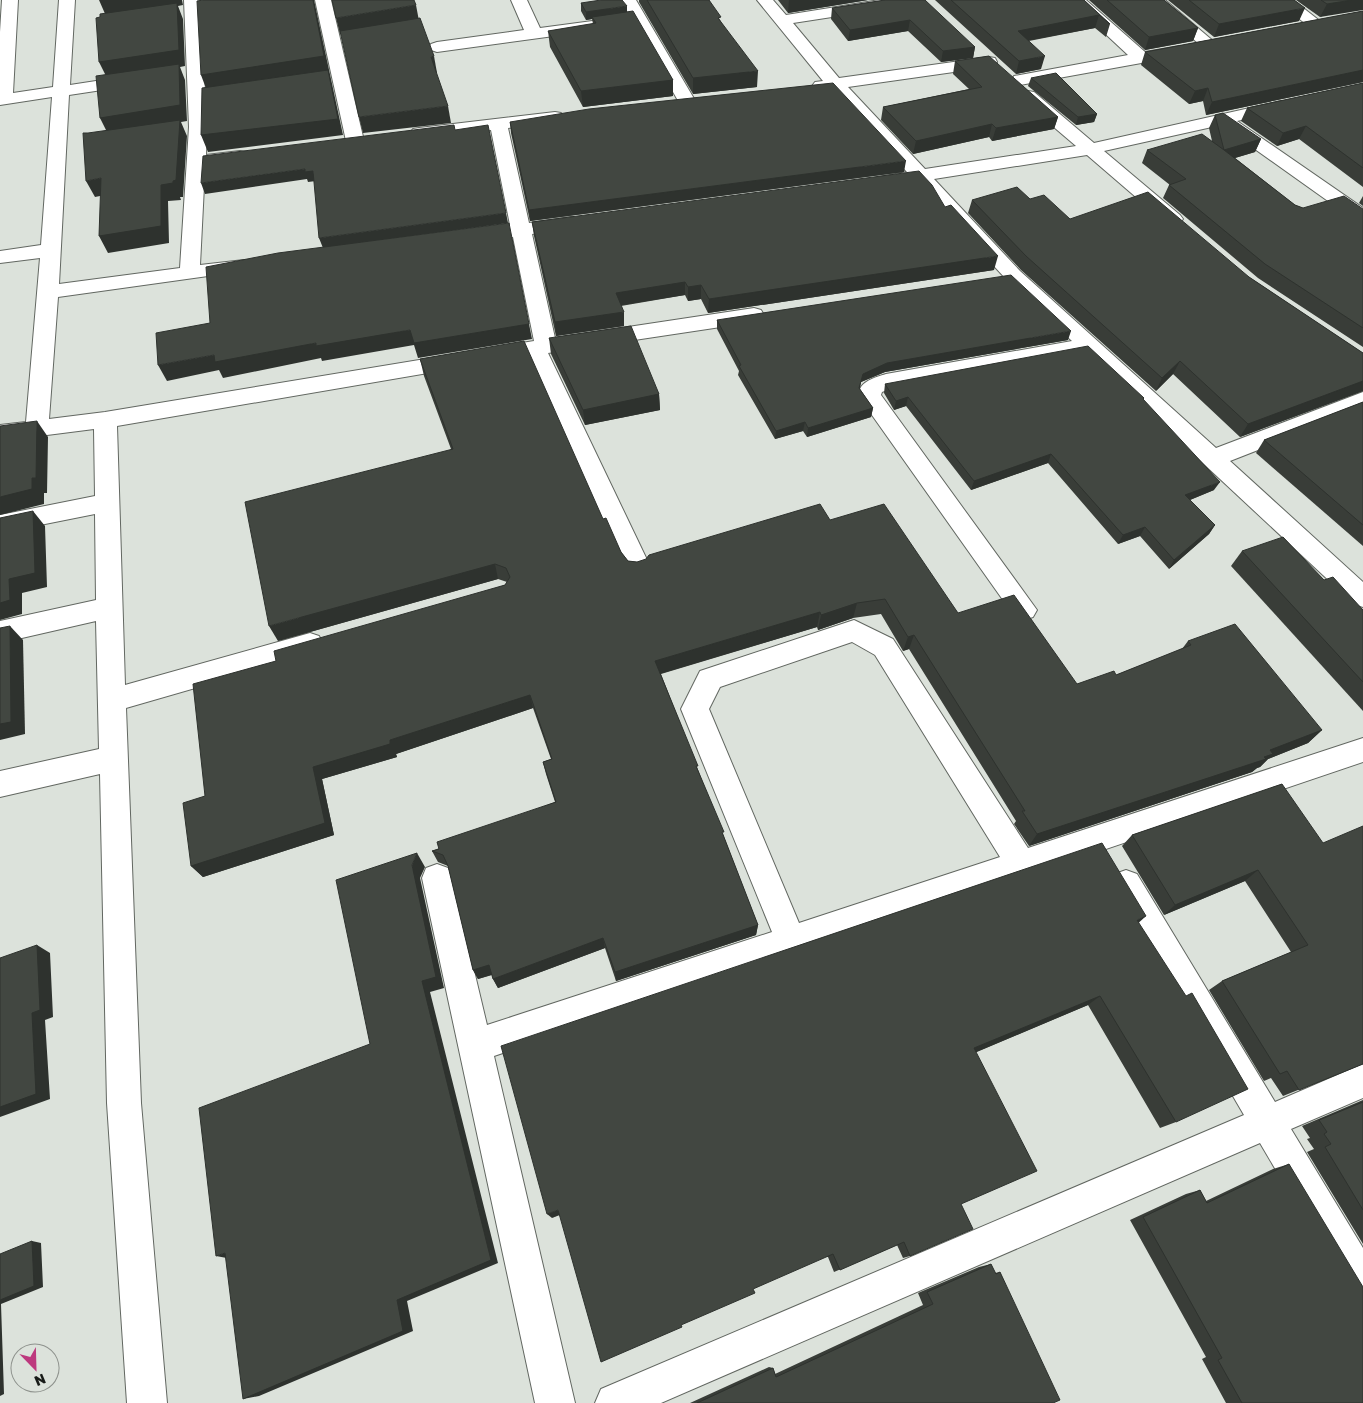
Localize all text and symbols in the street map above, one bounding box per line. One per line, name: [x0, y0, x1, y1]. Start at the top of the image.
north arrow: [10, 1343, 60, 1393]
text: N: [32, 1371, 48, 1390]

